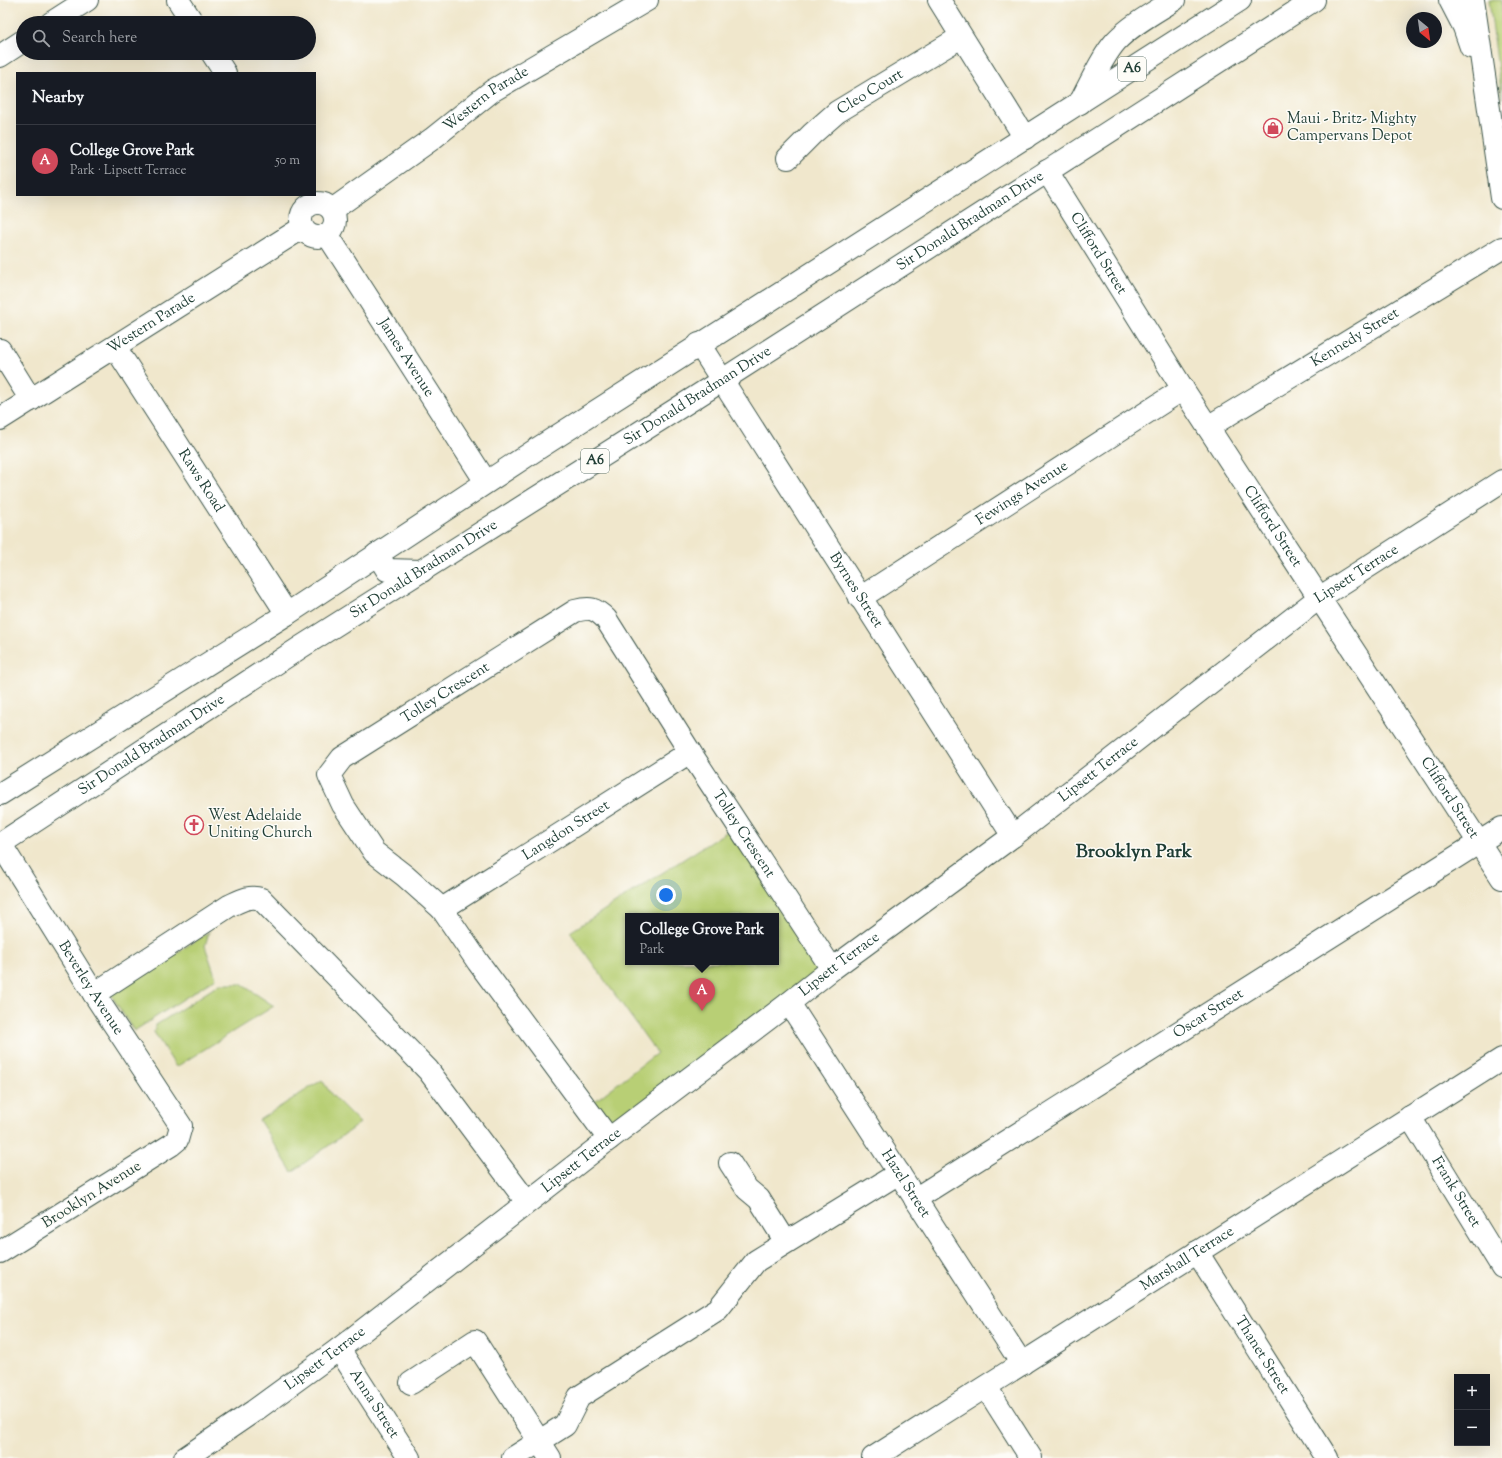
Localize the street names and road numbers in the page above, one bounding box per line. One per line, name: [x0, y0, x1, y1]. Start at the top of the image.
road number: A6: [1118, 57, 1146, 81]
street label: Western Parade: [439, 61, 533, 137]
street label: Cleo Court: [833, 64, 907, 120]
street label: Sir Donald Bradman Drive: [892, 166, 1048, 276]
street label: Clifford Street: [1065, 208, 1132, 299]
street label: Western Parade: [103, 288, 199, 359]
street label: Kennedy Street: [1307, 303, 1403, 372]
street label: James Avenue: [373, 313, 439, 401]
street label: Sir Donald Bradman Drive: [619, 341, 775, 451]
street label: Raws Road: [173, 445, 230, 517]
road number: A6: [581, 449, 609, 473]
street label: Fewings Avenue: [972, 456, 1072, 531]
street label: Clifford Street: [1238, 481, 1307, 571]
street label: Sir Donald Bradman Drive: [346, 515, 502, 624]
street label: Lipsett Terrace: [1310, 539, 1403, 609]
street label: Byrnes Street: [824, 548, 888, 632]
street label: Tolley Crescent: [397, 657, 494, 729]
street label: Sir Donald Bradman Drive: [74, 689, 229, 801]
street label: Lipsett Terrace: [1054, 732, 1143, 807]
street label: Clifford Street: [1415, 753, 1484, 843]
street label: Tolley Crescent: [707, 786, 780, 882]
street label: Langdon Street: [519, 795, 614, 866]
street label: Lipsett Terrace: [795, 927, 884, 1001]
street label: Beverley Avenue: [53, 937, 129, 1039]
street label: Oscar Street: [1169, 983, 1248, 1044]
street label: Lipsett Terrace: [537, 1123, 626, 1198]
street label: Hazel Street: [876, 1145, 935, 1222]
street label: Frank Street: [1426, 1153, 1486, 1231]
street label: Brooklyn Avenue: [38, 1156, 146, 1234]
street label: Marshall Terrace: [1136, 1221, 1238, 1296]
street label: Thanet Street: [1229, 1312, 1295, 1398]
street label: Lipsett Terrace: [281, 1322, 370, 1396]
street label: Anna Street: [344, 1365, 404, 1443]

